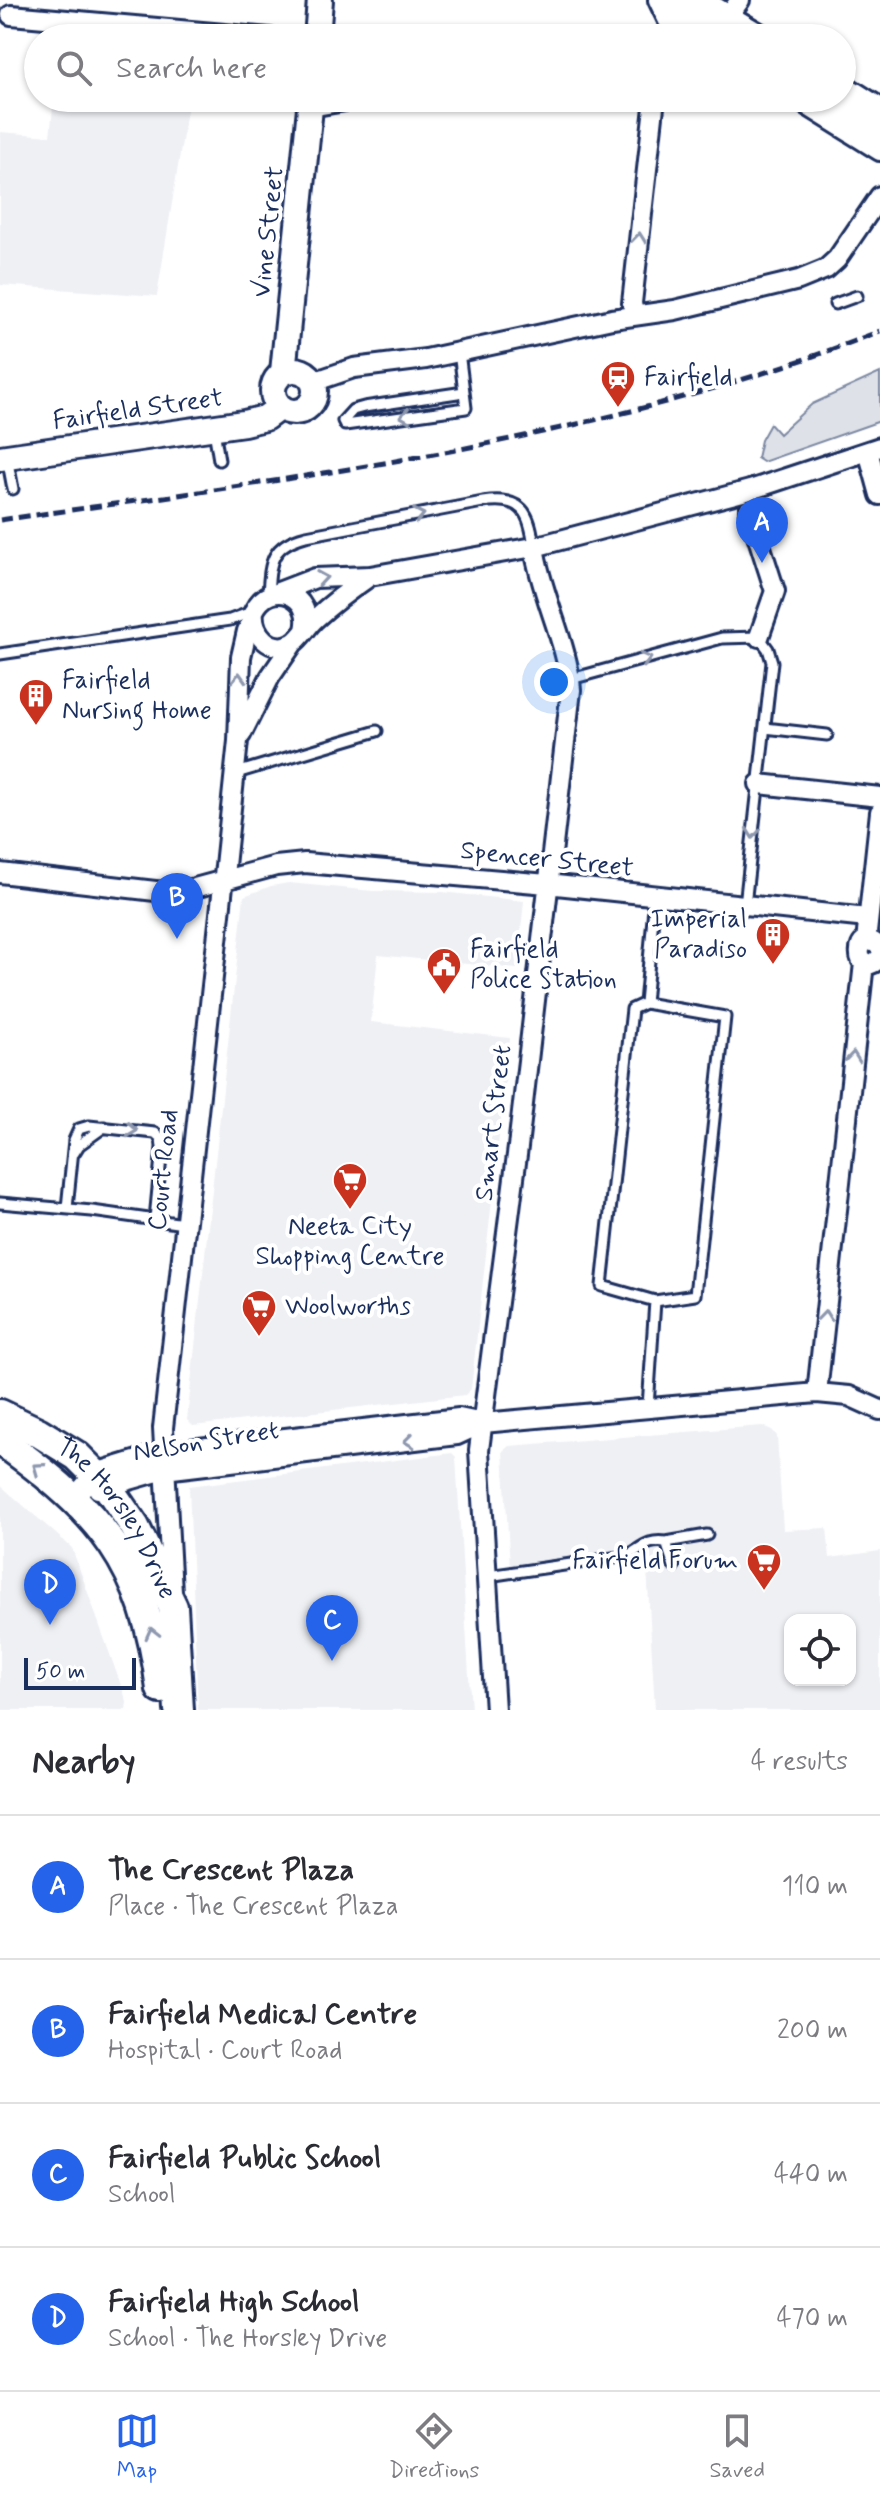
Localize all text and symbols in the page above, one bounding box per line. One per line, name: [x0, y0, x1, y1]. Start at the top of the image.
search box: [24, 24, 856, 112]
icon: search: [52, 46, 96, 90]
text: Search here: [116, 49, 267, 88]
street label: Vine Street: [245, 165, 293, 299]
one-way arrow: [631, 231, 648, 244]
station icon: Fairfield: [599, 359, 637, 409]
place label: Fairfield: [644, 361, 733, 395]
street label: Fairfield Street: [51, 381, 225, 439]
one-way arrow: [398, 407, 412, 424]
pin: A: [736, 497, 788, 563]
one-way arrow: [412, 507, 426, 524]
one-way arrow: [315, 570, 329, 587]
one-way arrow: [638, 652, 652, 669]
your location: [534, 662, 574, 702]
place label: Fairfield Nursing Home: [62, 664, 212, 731]
one-way arrow: [231, 671, 248, 684]
building icon: Fairfield Nursing Home: [17, 677, 55, 727]
one-way arrow: [745, 826, 762, 839]
street label: Spencer Street: [459, 834, 635, 886]
pin: B: [151, 873, 203, 939]
place label: Imperial Paradiso: [651, 903, 747, 967]
building icon: Imperial Paradiso: [754, 916, 792, 966]
place label: Fairfield Police Station: [470, 933, 617, 997]
public building icon: Fairfield Police Station: [425, 946, 463, 996]
street label: Smart Street: [468, 1043, 520, 1203]
one-way arrow: [844, 1050, 861, 1063]
street label: Court Road: [141, 1108, 187, 1232]
one-way arrow: [126, 1122, 139, 1139]
supermarket icon: Neeta City Shopping Centre: [331, 1161, 369, 1211]
place label: Neeta City Shopping Centre: [255, 1210, 445, 1274]
supermarket icon: Woolworths: [240, 1288, 278, 1338]
place label: Woolworths: [285, 1290, 411, 1324]
one-way arrow: [817, 1309, 834, 1322]
street label: Nelson Street: [131, 1414, 281, 1470]
one-way arrow: [402, 1432, 415, 1449]
street label: The Horsley Drive: [41, 1436, 179, 1610]
one-way arrow: [32, 1463, 47, 1477]
supermarket icon: Fairfield Forum: [745, 1542, 783, 1592]
place label: Fairfield Forum: [572, 1544, 738, 1578]
pin: D: [24, 1559, 76, 1625]
pin: C: [306, 1595, 358, 1661]
map controls: [784, 1614, 856, 1686]
button: locate: [784, 1614, 856, 1686]
one-way arrow: [144, 1627, 161, 1640]
scale bar: [24, 1654, 136, 1690]
text: 50 m: [36, 1658, 85, 1686]
text: Nearby: [32, 1740, 136, 1785]
text: 4 results: [751, 1745, 848, 1779]
text: The Crescent Plaza: [108, 1851, 354, 1890]
text: A: [49, 1870, 67, 1904]
text: 110 m: [782, 1870, 848, 1904]
text: Place · The Crescent Plaza: [108, 1890, 399, 1924]
text: Fairfield Medical Centre: [108, 1995, 417, 2034]
text: B: [50, 2014, 66, 2048]
text: 200 m: [777, 2014, 848, 2048]
text: Hospital · Court Road: [108, 2034, 342, 2068]
text: Fairfield Public School: [108, 2139, 381, 2178]
text: C: [49, 2158, 67, 2192]
text: 440 m: [774, 2158, 848, 2192]
text: School: [108, 2178, 175, 2212]
text: Fairfield High School: [108, 2283, 359, 2322]
text: D: [49, 2302, 67, 2336]
text: 470 m: [776, 2302, 848, 2336]
text: School · The Horsley Drive: [108, 2322, 387, 2356]
tab: Map: [115, 2409, 159, 2485]
tab: Directions: [389, 2409, 479, 2485]
tab: Saved: [709, 2409, 765, 2485]

